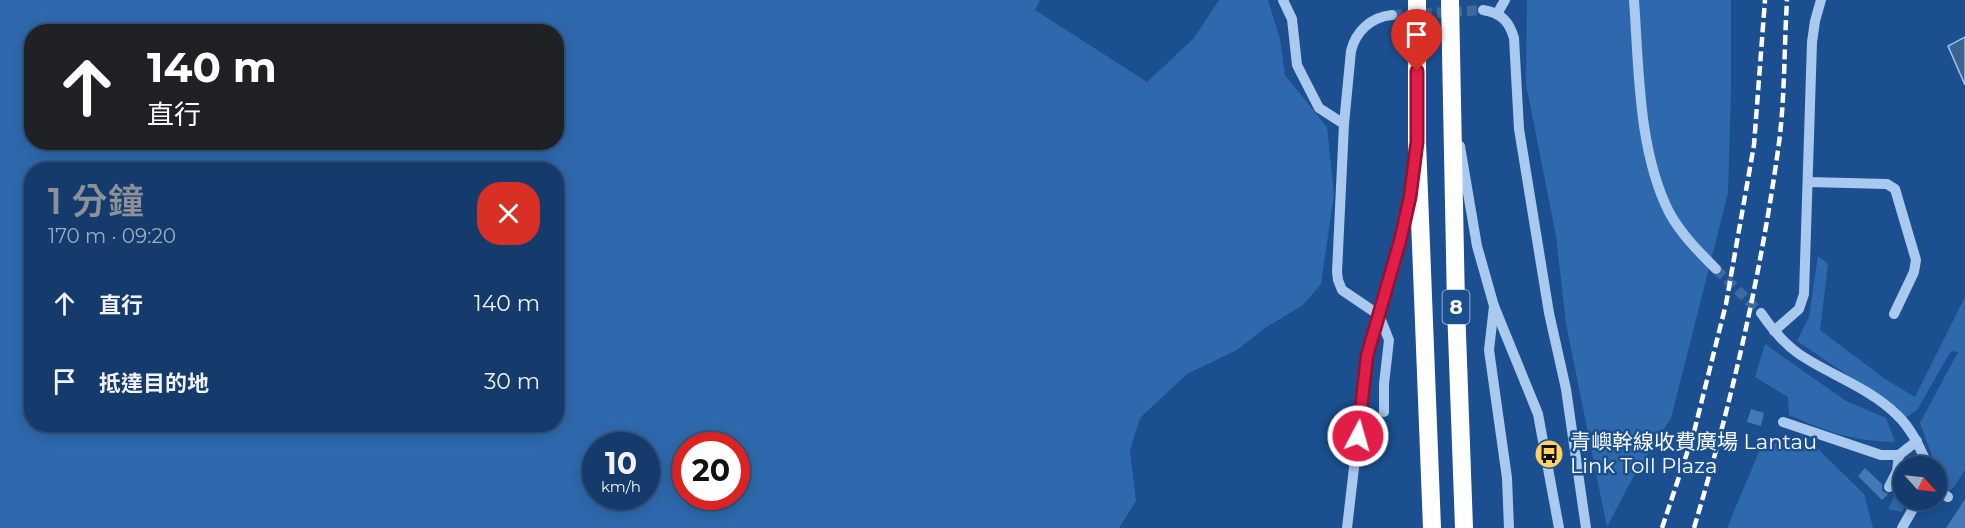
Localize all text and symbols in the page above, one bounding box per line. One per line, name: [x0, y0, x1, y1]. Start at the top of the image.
pin: [1391, 9, 1442, 71]
icon: arrive: [1400, 18, 1433, 51]
text: 140 m: [147, 41, 277, 93]
icon: ahead: [48, 48, 126, 126]
text: 直行: [147, 98, 201, 131]
text: 1 分鐘: [48, 179, 144, 223]
button: close: [477, 182, 540, 245]
text: 170 m · 09:20: [48, 224, 176, 248]
icon: ahead: [48, 287, 81, 320]
text: 140 m: [474, 290, 540, 317]
road number: 8: [1442, 290, 1470, 324]
text: 直行: [99, 292, 143, 319]
icon: arrive: [48, 365, 81, 398]
text: 30 m: [484, 368, 540, 395]
text: 抵達目的地: [99, 370, 209, 397]
position arrow: [1326, 404, 1390, 468]
place label: 青嶼幹線收費廣場 Lantau Link Toll Plaza: [1570, 429, 1817, 478]
speed limit sign: 20: [672, 432, 750, 510]
bus stop icon: 青嶼幹線收費廣場 Lantau Link Toll Plaza: [1533, 438, 1565, 470]
text: 10: [605, 445, 637, 482]
north arrow: [1893, 456, 1947, 510]
map controls: [1893, 456, 1947, 510]
text: km/h: [601, 477, 641, 496]

